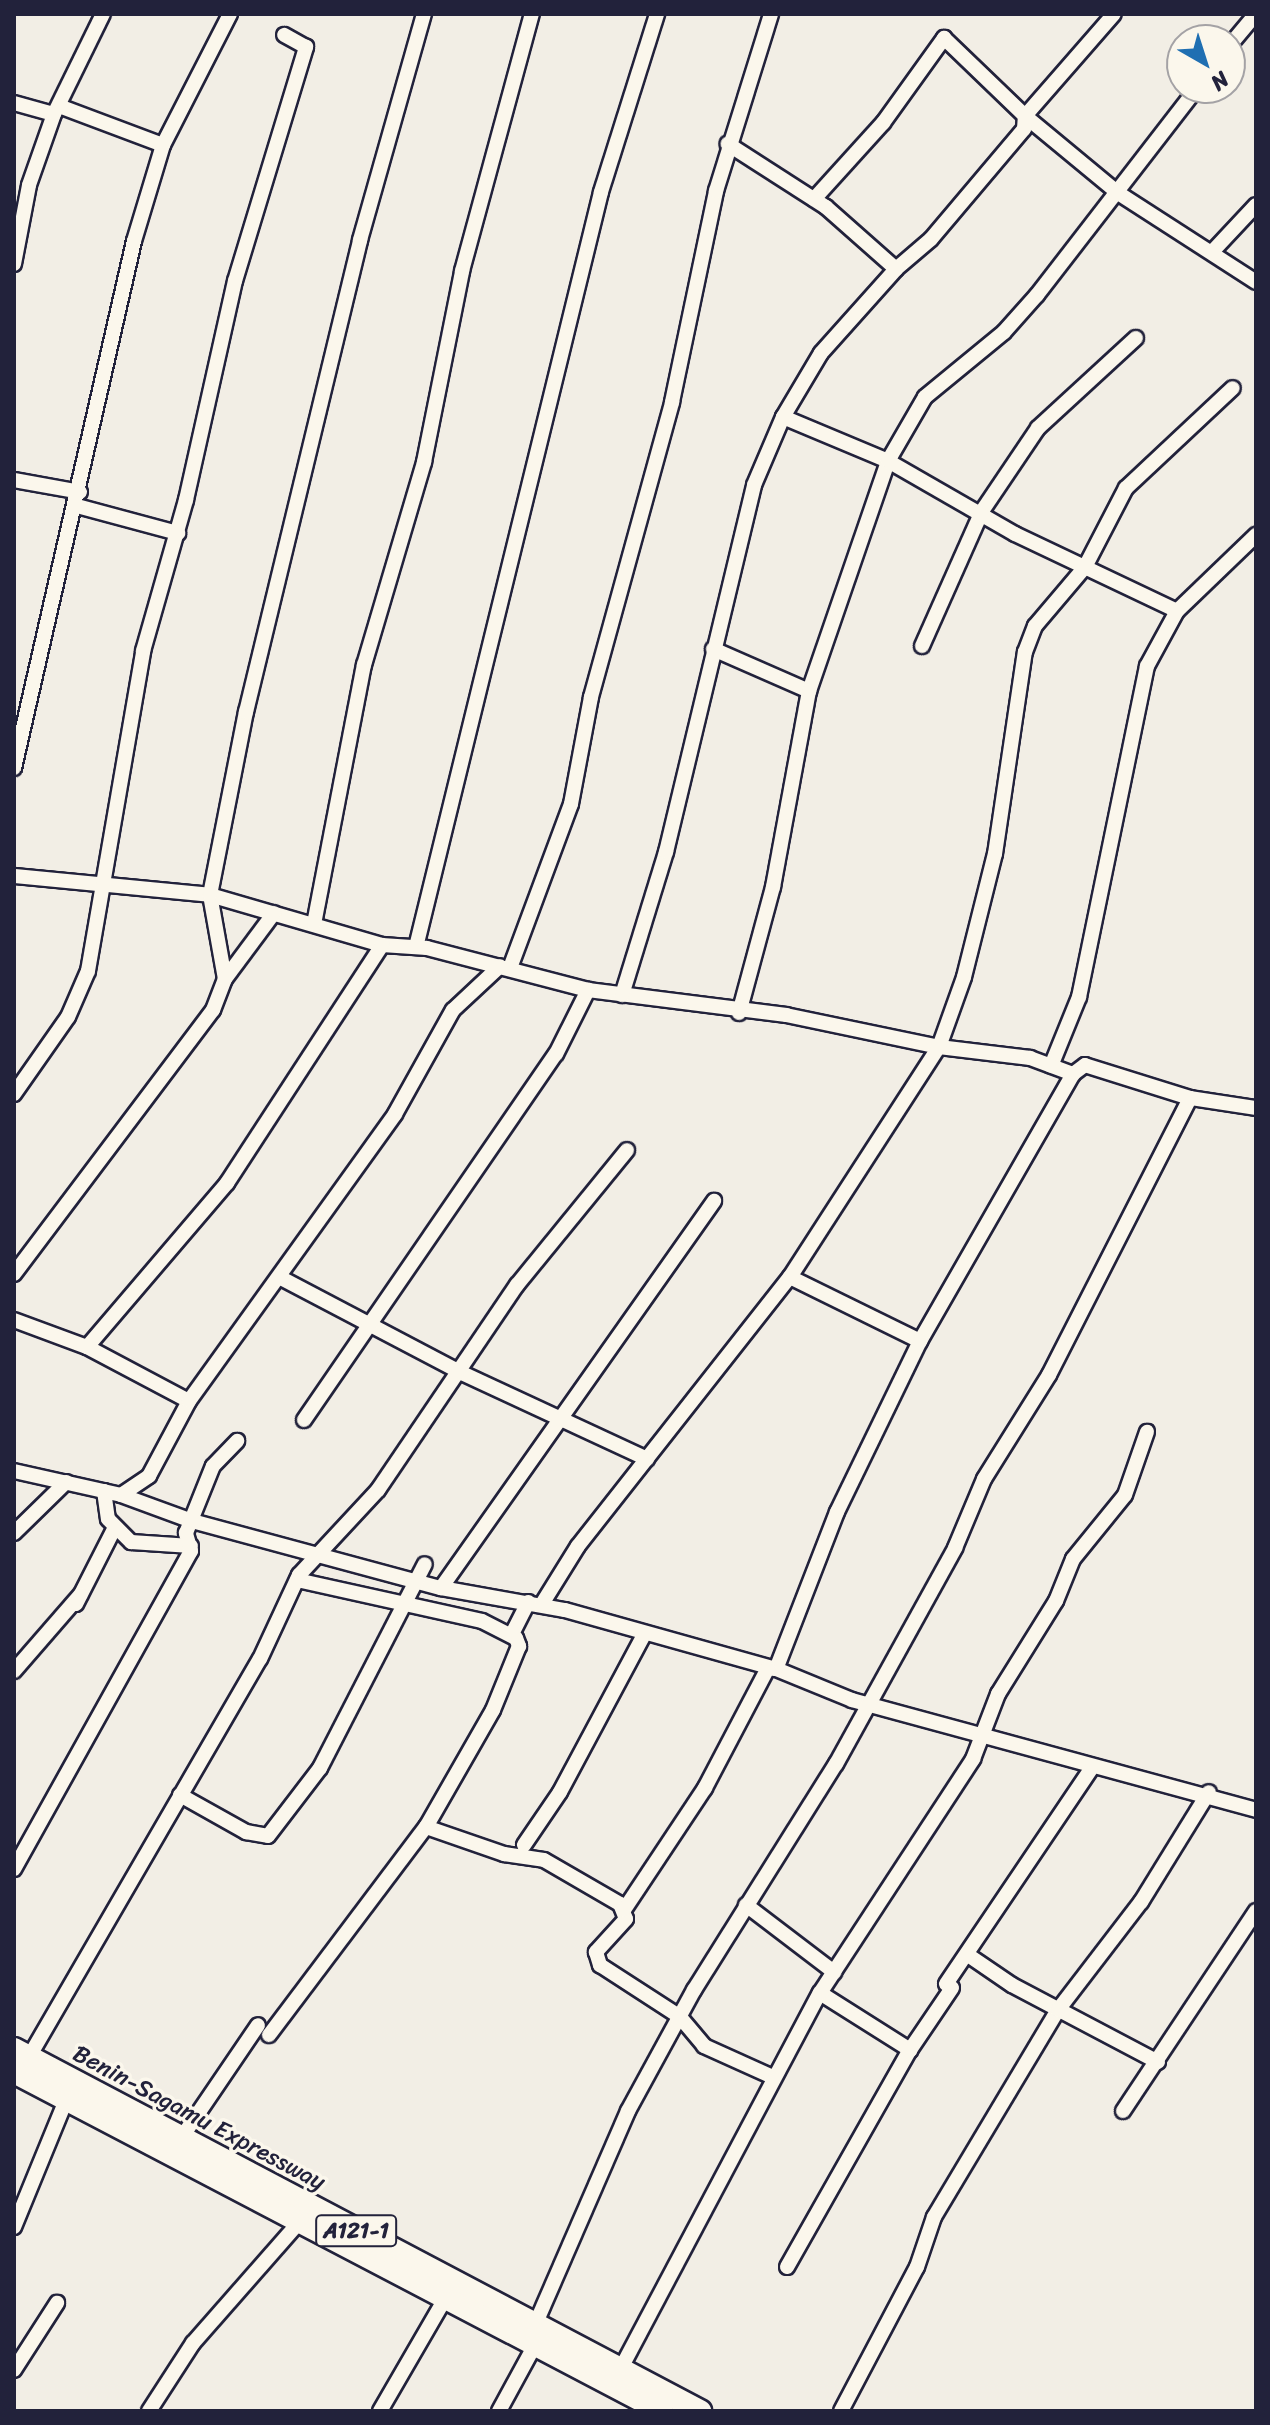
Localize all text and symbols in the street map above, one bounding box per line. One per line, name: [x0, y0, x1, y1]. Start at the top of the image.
north arrow: [1166, 24, 1246, 104]
text: N: [1202, 62, 1238, 101]
street label: Benin-Sagamu Expressway: [67, 2039, 331, 2197]
road number: A121-1: [314, 2213, 398, 2249]

